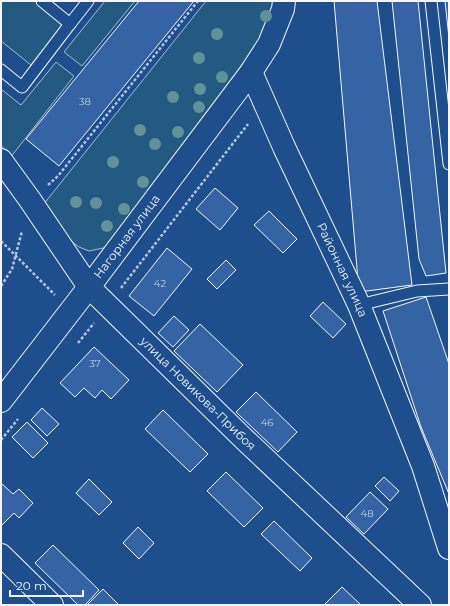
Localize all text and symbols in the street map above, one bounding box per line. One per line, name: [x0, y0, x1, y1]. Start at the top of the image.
house number: 38: [79, 95, 91, 108]
street label: Нагорная улица: [90, 191, 163, 281]
street label: Районная улица: [314, 220, 371, 319]
house number: 42: [154, 277, 166, 290]
street label: улица Новикова-Прибоя: [137, 333, 259, 453]
house number: 37: [89, 357, 101, 370]
house number: 46: [261, 416, 273, 429]
house number: 48: [360, 507, 374, 520]
scale bar: [10, 572, 83, 598]
text: 20 m: [16, 578, 47, 593]

